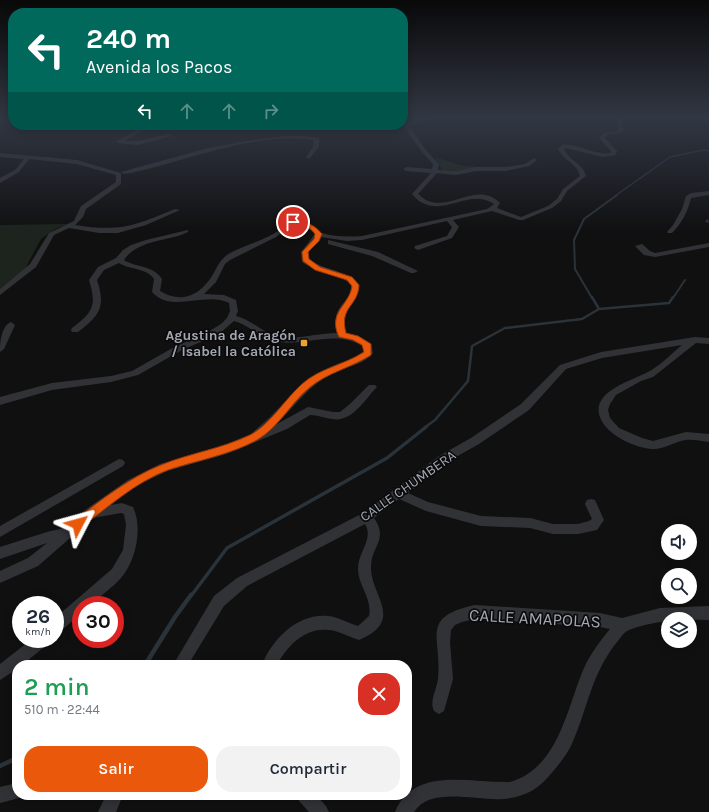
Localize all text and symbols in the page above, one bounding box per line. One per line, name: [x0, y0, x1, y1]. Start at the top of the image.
text: 240 m: [86, 22, 171, 55]
icon: left: [20, 24, 72, 76]
text: Avenida los Pacos: [86, 56, 232, 78]
icon: left: [134, 100, 156, 122]
icon: ahead: [176, 100, 198, 122]
icon: ahead: [218, 100, 240, 122]
icon: right: [260, 100, 282, 122]
pin: [276, 205, 310, 239]
icon: arrive: [282, 211, 304, 233]
place label: Agustina de Aragón / Isabel la Católica: [166, 327, 296, 360]
marker: Agustina de Aragón / Isabel la Católica: [299, 338, 309, 348]
street label: CALLE CHUMBERA: [357, 447, 459, 525]
position arrow: [57, 503, 99, 545]
map controls: [661, 524, 697, 648]
button: sound: [661, 524, 697, 560]
button: search: [661, 568, 697, 604]
speed limit sign: 30: [72, 596, 124, 648]
text: 26: [26, 605, 50, 628]
street label: CALLE AMAPOLAS: [469, 605, 601, 631]
button: layers: [661, 612, 697, 648]
text: km/h: [25, 626, 51, 638]
text: 2 min: [24, 673, 90, 701]
button: close: [358, 673, 400, 715]
text: 510 m · 22:44: [24, 702, 100, 717]
button: Salir: [24, 746, 208, 792]
button: Compartir: [216, 746, 400, 792]

